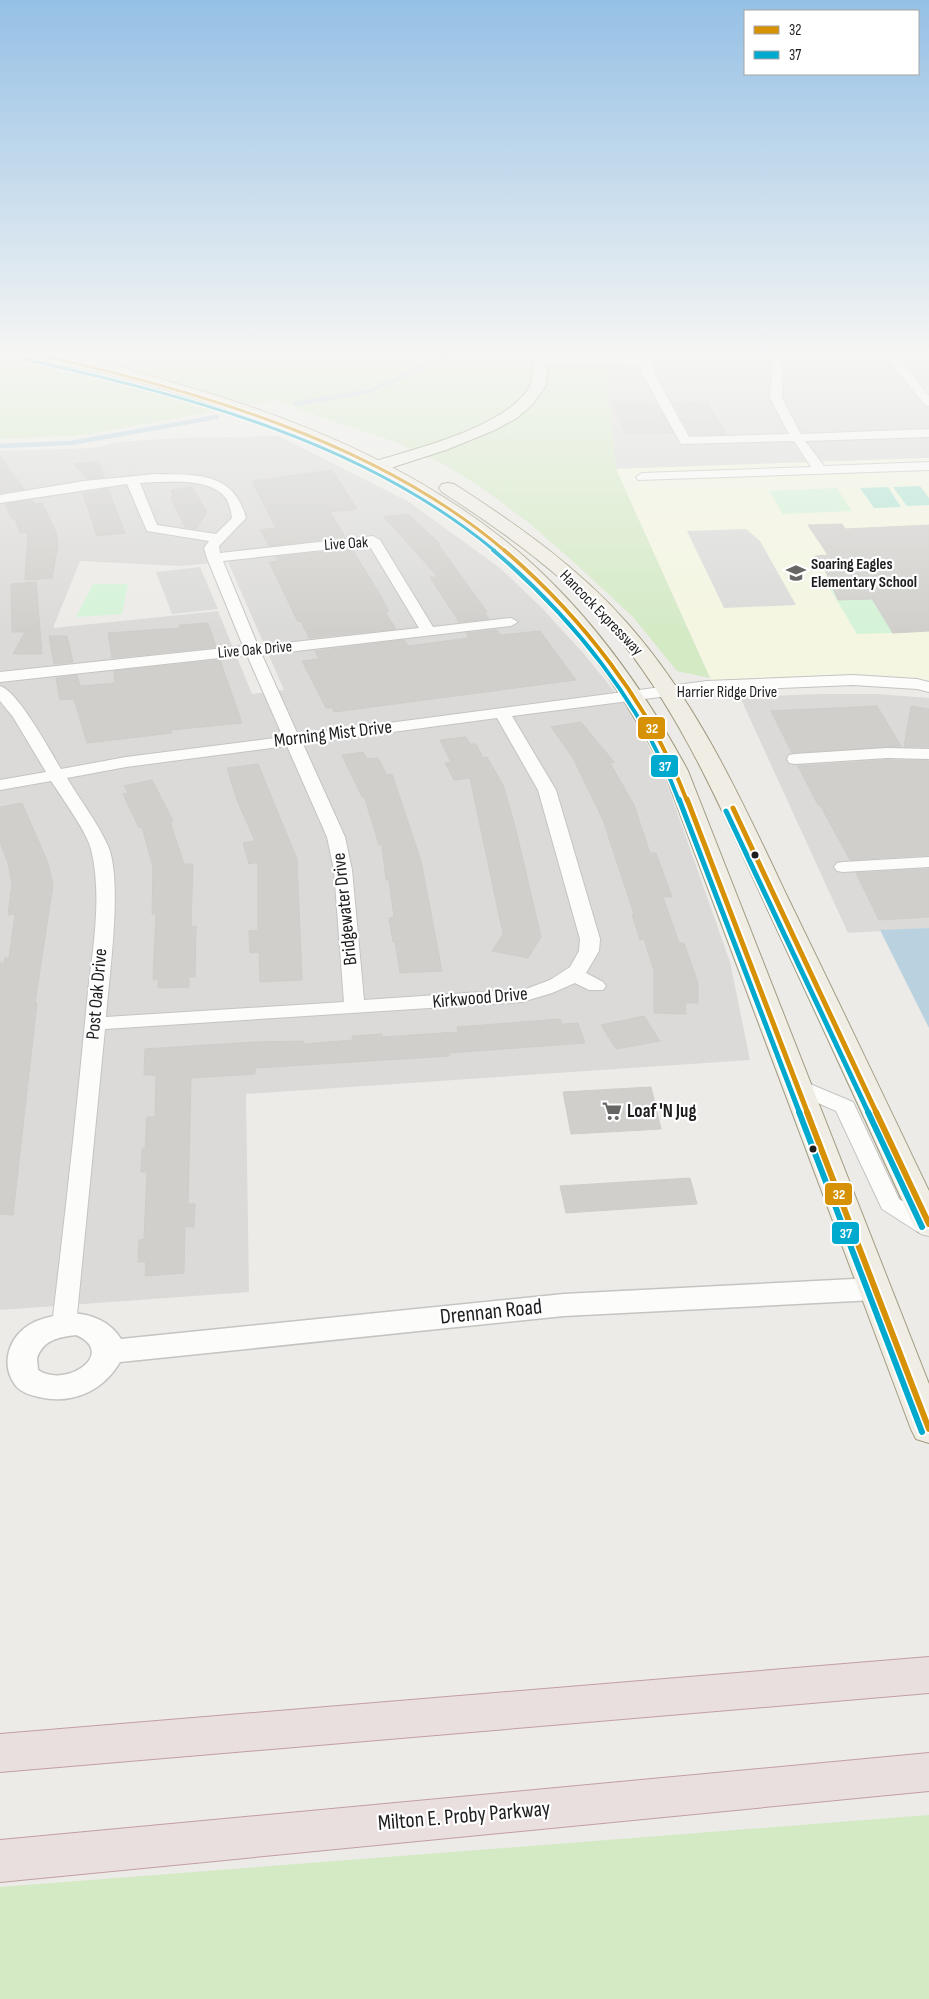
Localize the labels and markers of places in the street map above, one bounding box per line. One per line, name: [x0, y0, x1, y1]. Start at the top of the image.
place label: Soaring Eagles Elementary School: [811, 555, 917, 592]
school or university icon: Soaring Eagles Elementary School: [785, 562, 807, 584]
unlabelled marker: [750, 850, 760, 860]
supermarket icon: Loaf 'N Jug: [601, 1100, 623, 1122]
place label: Loaf 'N Jug: [627, 1100, 696, 1123]
unlabelled marker: [808, 1144, 818, 1154]

